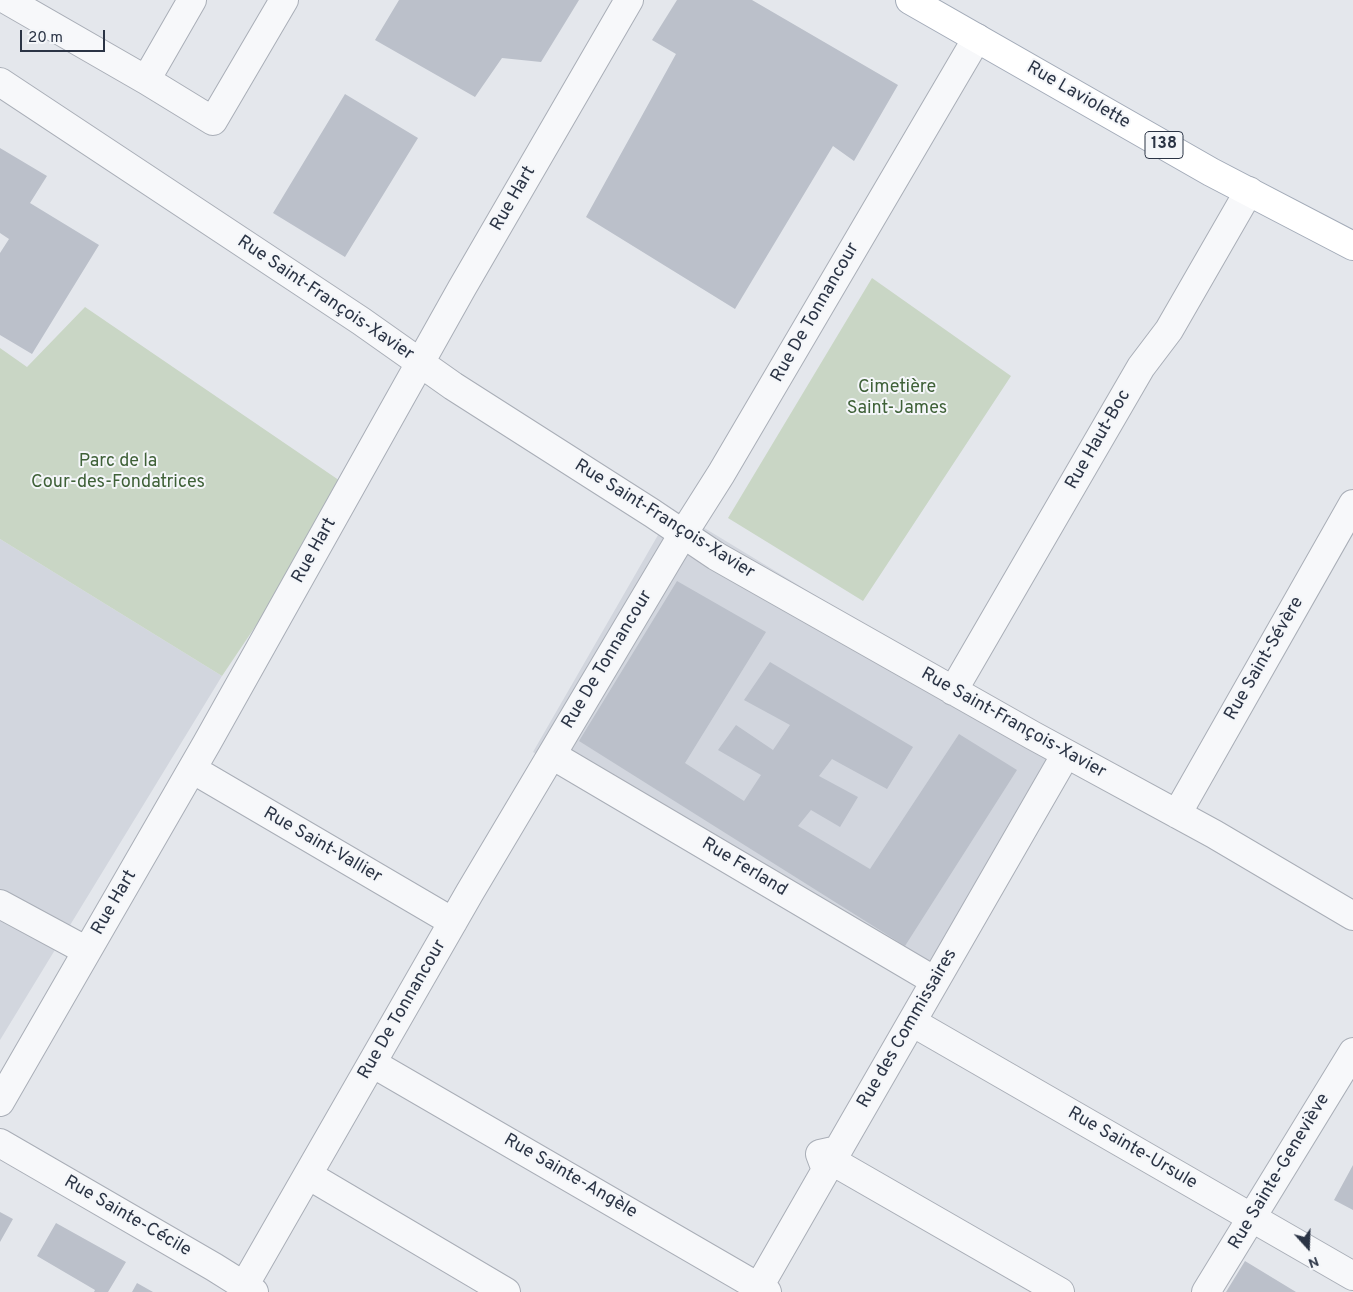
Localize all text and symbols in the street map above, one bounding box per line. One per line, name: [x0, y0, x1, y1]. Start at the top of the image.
scale bar: [22, 20, 108, 52]
text: 20 m: [28, 29, 63, 48]
street label: Rue Laviolette: [1022, 58, 1134, 134]
road number: 138: [1145, 132, 1183, 158]
street label: Rue Hart: [487, 163, 541, 235]
street label: Rue Saint-François-Xavier: [233, 232, 417, 366]
street label: Rue De Tonnancour: [767, 239, 865, 387]
park label: Cimetière Saint-James: [847, 377, 947, 419]
street label: Rue Haut-Boc: [1062, 386, 1136, 494]
park label: Parc de la Cour-des-Fondatrices: [31, 451, 205, 494]
street label: Rue Saint-François-Xavier: [570, 456, 758, 584]
street label: Rue Hart: [288, 514, 342, 588]
street label: Rue De Tonnancour: [558, 587, 658, 733]
street label: Rue Saint-Sévère: [1221, 593, 1309, 725]
street label: Rue Saint-François-Xavier: [917, 664, 1109, 784]
street label: Rue Saint-Vallier: [259, 803, 385, 889]
street label: Rue Ferland: [697, 834, 791, 902]
street label: Rue Hart: [88, 867, 142, 939]
street label: Rue De Tonnancour: [354, 936, 452, 1084]
street label: Rue des Commissaires: [854, 946, 962, 1112]
street label: Rue Sainte-Geneviève: [1225, 1090, 1335, 1254]
street label: Rue Sainte-Ursule: [1063, 1103, 1201, 1195]
street label: Rue Sainte-Angèle: [499, 1130, 641, 1224]
street label: Rue Sainte-Cécile: [60, 1172, 194, 1262]
north arrow: [1283, 1222, 1333, 1272]
text: N: [1306, 1252, 1321, 1271]

